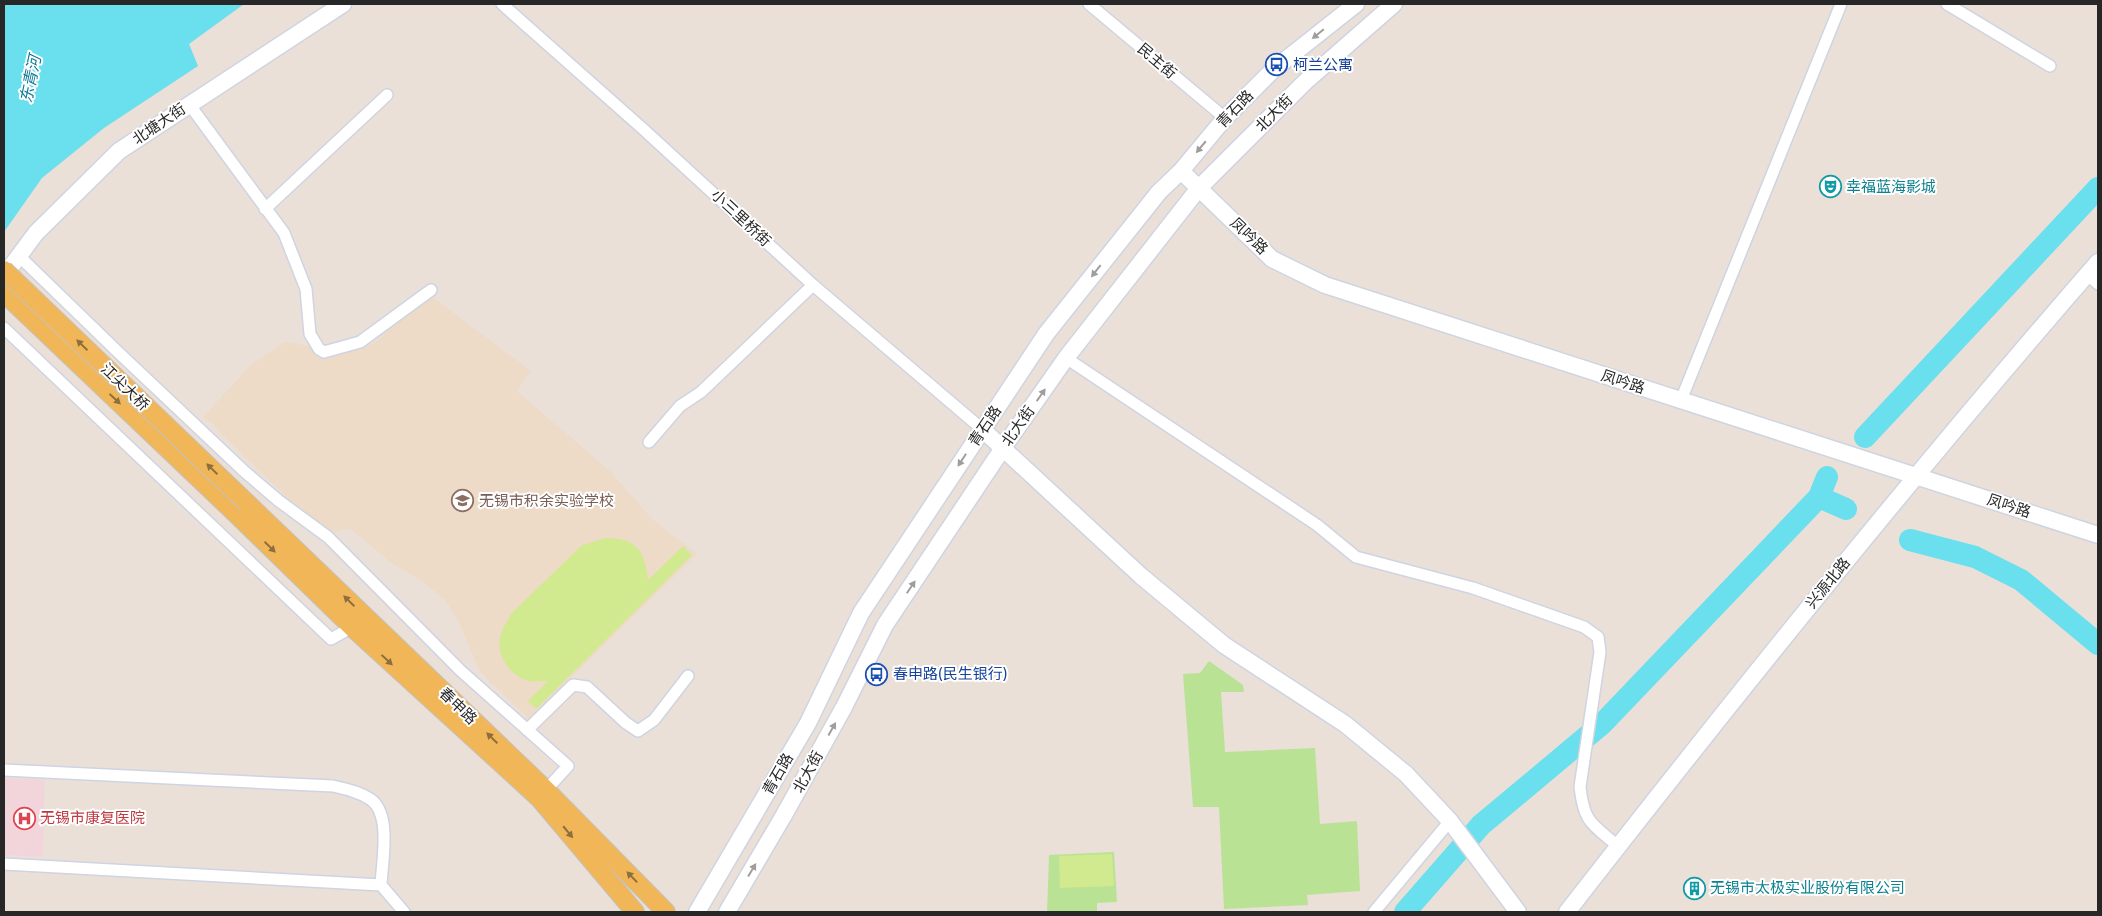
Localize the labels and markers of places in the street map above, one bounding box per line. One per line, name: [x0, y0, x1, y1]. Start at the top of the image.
bus stop icon: 柯兰公寓: [1265, 53, 1289, 77]
place label: 柯兰公寓: [1293, 56, 1353, 74]
theatre icon: 幸福蓝海影城: [1818, 175, 1842, 199]
place label: 幸福蓝海影城: [1846, 178, 1936, 196]
school or university icon: 无锡市积余实验学校: [451, 489, 475, 513]
place label: 无锡市积余实验学校: [479, 492, 614, 510]
bus stop icon: 春申路(民生银行): [865, 662, 889, 686]
place label: 春申路(民生银行): [893, 665, 1007, 683]
hospital icon: 无锡市康复医院: [12, 806, 36, 830]
place label: 无锡市康复医院: [40, 809, 145, 827]
building icon: 无锡市太极实业股份有限公司: [1682, 876, 1706, 900]
place label: 无锡市太极实业股份有限公司: [1710, 879, 1905, 897]

